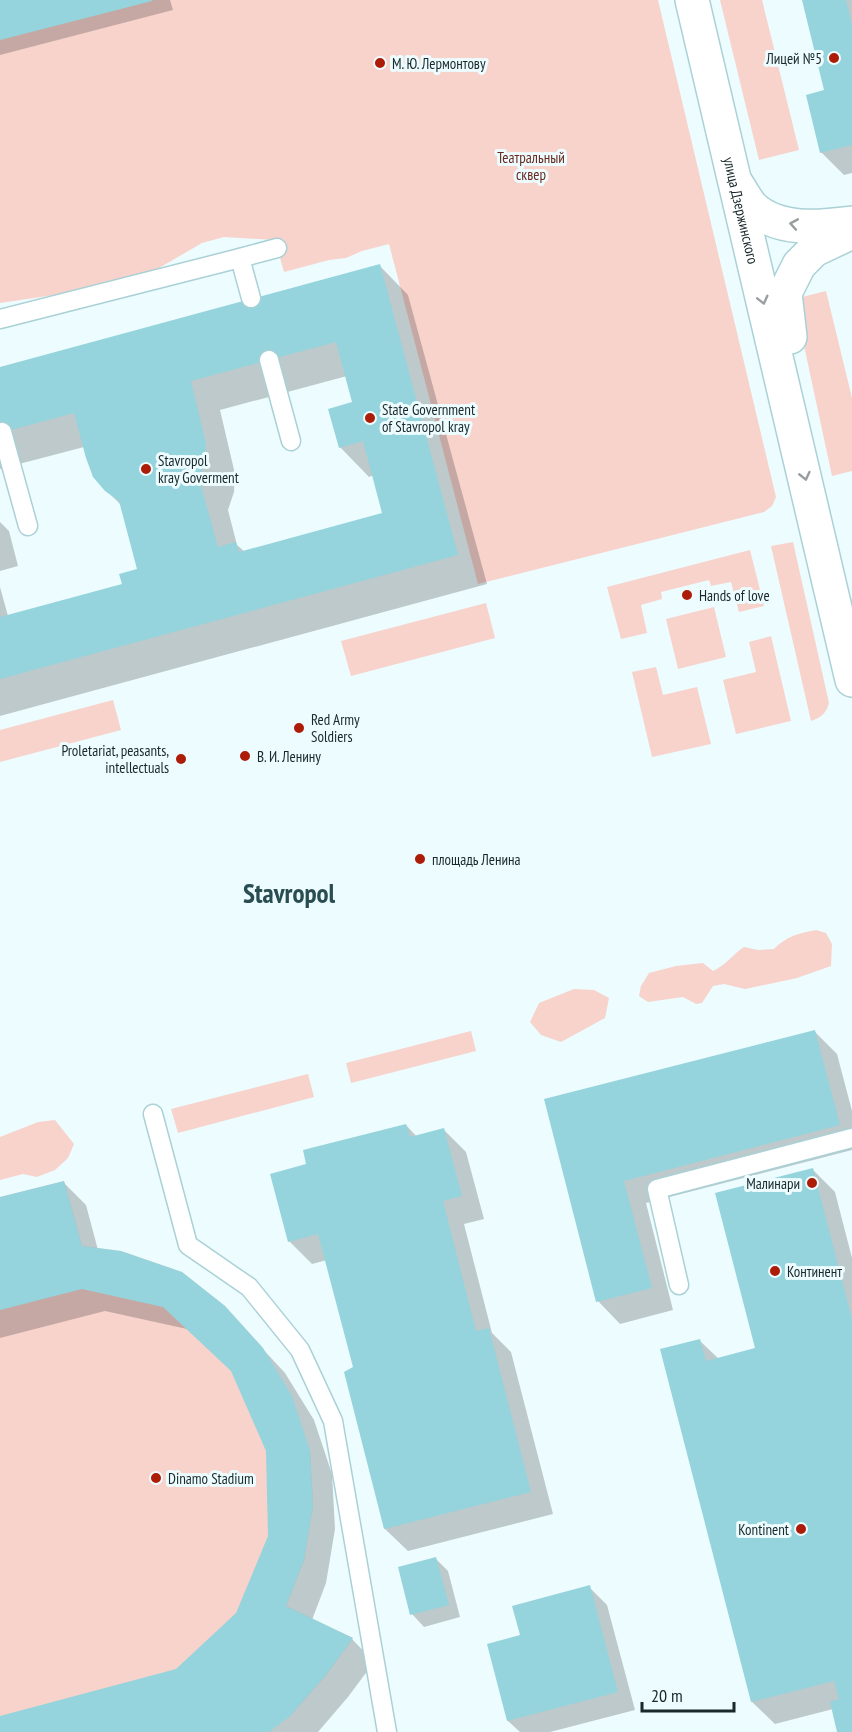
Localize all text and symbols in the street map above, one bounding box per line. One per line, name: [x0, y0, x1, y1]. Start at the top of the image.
place label: Лицей №5: [765, 49, 822, 68]
marker: Лицей №5: [827, 51, 841, 65]
place label: М. Ю. Лермонтову: [392, 54, 486, 73]
marker: М. Ю. Лермонтову: [373, 56, 387, 70]
park label: Театральный сквер: [497, 148, 565, 184]
street label: улица Дзержинского: [720, 155, 763, 266]
one-way arrow: [789, 219, 799, 231]
one-way arrow: [756, 295, 769, 305]
place label: State Government of Stavropol kray: [382, 400, 475, 436]
marker: State Government of Stavropol kray: [363, 411, 377, 425]
place label: Stavropol kray Goverment: [158, 451, 239, 487]
marker: Stavropol kray Goverment: [139, 462, 153, 476]
one-way arrow: [797, 471, 810, 481]
place label: Hands of love: [699, 586, 770, 605]
marker: Hands of love: [680, 588, 694, 602]
place label: Red Army Soldiers: [311, 710, 360, 746]
marker: Red Army Soldiers: [292, 721, 306, 735]
place label: Proletariat, peasants, intellectuals: [61, 741, 169, 777]
place label: В. И. Ленину: [257, 747, 321, 766]
marker: В. И. Ленину: [238, 749, 252, 763]
marker: Proletariat, peasants, intellectuals: [174, 752, 188, 766]
place label: площадь Ленина: [432, 850, 521, 869]
marker: площадь Ленина: [413, 852, 427, 866]
district label: Stavropol: [243, 876, 336, 910]
place label: Малинари: [746, 1174, 800, 1193]
marker: Малинари: [805, 1176, 819, 1190]
place label: Континент: [787, 1262, 842, 1281]
marker: Континент: [768, 1264, 782, 1278]
place label: Dinamo Stadium: [168, 1469, 254, 1488]
marker: Dinamo Stadium: [149, 1471, 163, 1485]
place label: Kontinent: [738, 1520, 789, 1539]
marker: Kontinent: [794, 1522, 808, 1536]
scale bar: [642, 1675, 734, 1713]
text: 20 m: [651, 1684, 683, 1707]

